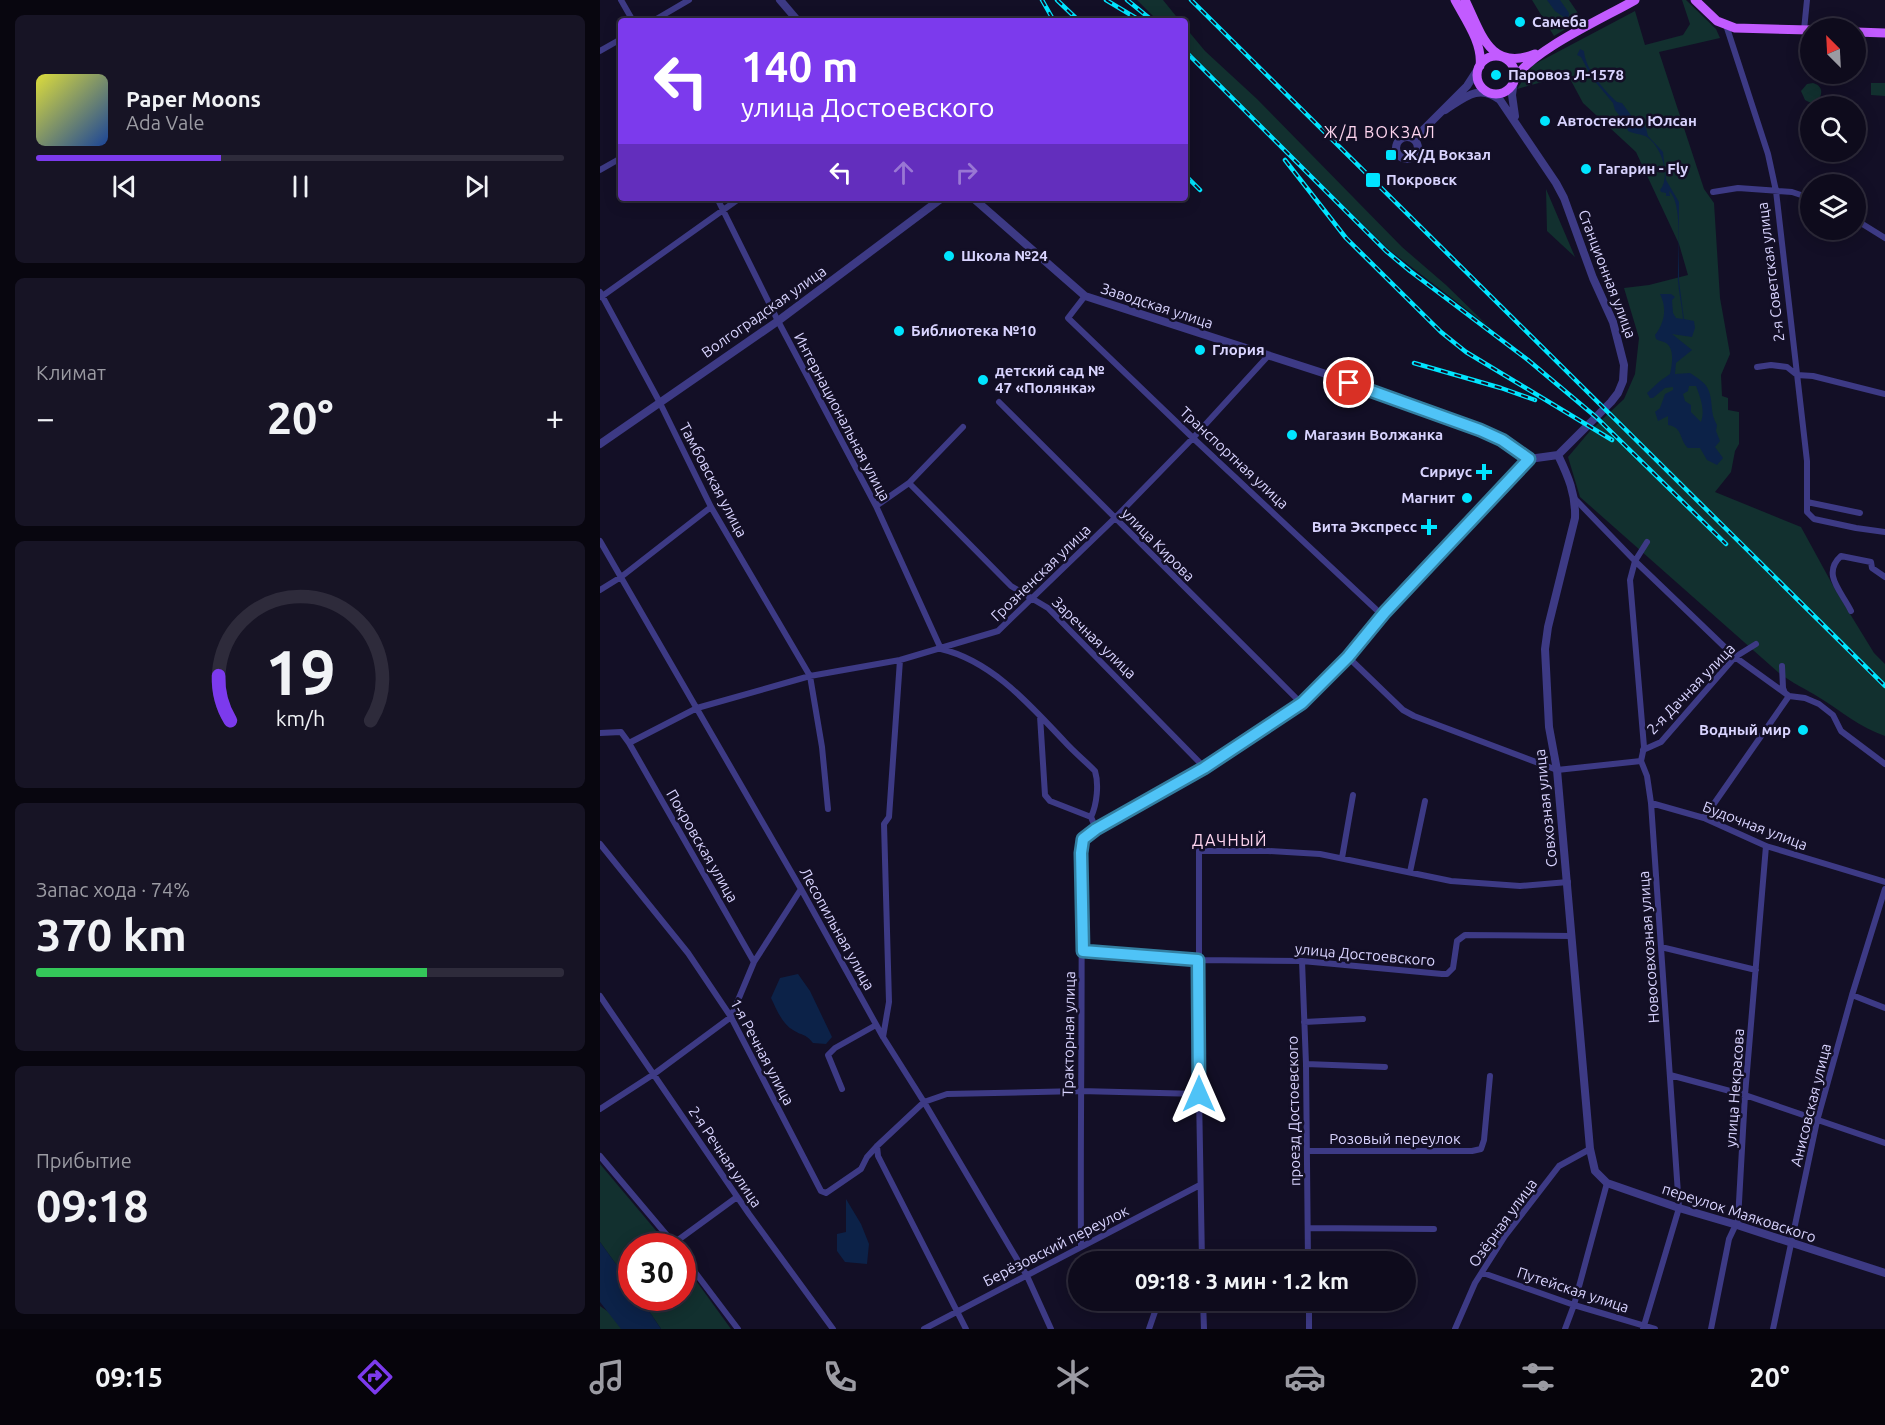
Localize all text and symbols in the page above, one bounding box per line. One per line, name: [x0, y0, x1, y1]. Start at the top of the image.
place label: Самеба: [1532, 13, 1587, 30]
marker: Самеба: [1513, 15, 1527, 29]
north arrow: [1800, 18, 1866, 84]
map controls: [1800, 18, 1866, 240]
icon: left: [642, 42, 720, 120]
text: 140 m: [741, 43, 858, 90]
place label: Паровоз Л-1578: [1508, 66, 1624, 83]
marker: Паровоз Л-1578: [1489, 68, 1503, 82]
text: Paper Moons: [126, 86, 261, 111]
text: улица Достоевского: [741, 92, 995, 122]
button: search: [1800, 96, 1866, 162]
text: Ada Vale: [126, 111, 204, 134]
place label: Автостекло Юлсан: [1557, 112, 1697, 129]
marker: Автостекло Юлсан: [1538, 114, 1552, 128]
district label: Ж/Д ВОКЗАЛ: [1324, 123, 1436, 141]
place label: Ж/Д Вокзал: [1403, 146, 1491, 163]
marker: Ж/Д Вокзал: [1384, 148, 1398, 162]
icon: left: [824, 156, 857, 189]
icon: ahead: [887, 156, 920, 189]
icon: right: [950, 156, 983, 189]
place label: Гагарин - Fly: [1598, 160, 1688, 177]
marker: Гагарин - Fly: [1579, 162, 1593, 176]
icon: previous: [108, 170, 141, 203]
icon: pause: [284, 170, 317, 203]
icon: next: [460, 170, 493, 203]
marker: Покровск: [1364, 171, 1382, 189]
place label: Покровск: [1386, 171, 1458, 188]
button: layers: [1800, 174, 1866, 240]
street label: 2-я Советская улица: [1754, 201, 1787, 343]
street label: Станционная улица: [1575, 207, 1640, 340]
place label: Школа №24: [961, 247, 1048, 264]
marker: Школа №24: [942, 249, 956, 263]
street label: Волгоградская улица: [698, 262, 829, 361]
street label: Заводская улица: [1099, 279, 1215, 332]
place label: Библиотека №10: [911, 322, 1036, 339]
marker: Библиотека №10: [892, 324, 906, 338]
street label: Интернациональная улица: [791, 330, 894, 504]
place label: Глория: [1212, 341, 1265, 358]
marker: Глория: [1193, 343, 1207, 357]
pin: [1323, 357, 1374, 408]
text: Климат: [36, 361, 106, 384]
place label: детский сад № 47 «Полянка»: [995, 362, 1105, 396]
icon: arrive: [1332, 366, 1365, 399]
marker: детский сад № 47 «Полянка»: [976, 373, 990, 387]
text: 20°: [267, 392, 333, 443]
text: −: [36, 399, 55, 436]
text: +: [545, 399, 564, 436]
street label: Транспортная улица: [1177, 403, 1292, 512]
street label: Тамбовская улица: [676, 420, 751, 540]
place label: Магазин Волжанка: [1304, 426, 1443, 443]
marker: Магазин Волжанка: [1285, 428, 1299, 442]
place label: Сириус: [1420, 463, 1472, 480]
marker: Сириус: [1477, 465, 1491, 479]
place label: Магнит: [1401, 489, 1455, 506]
marker: Магнит: [1460, 491, 1474, 505]
street label: улица Кирова: [1118, 505, 1198, 585]
place label: Вита Экспресс: [1312, 518, 1417, 535]
marker: Вита Экспресс: [1422, 520, 1436, 534]
street label: Грозненская улица: [987, 521, 1094, 624]
street label: Заречная улица: [1049, 593, 1140, 682]
text: 19: [265, 638, 335, 708]
street label: 2-я Дачная улица: [1643, 640, 1738, 737]
text: km/h: [275, 707, 325, 731]
place label: Водный мир: [1699, 721, 1791, 738]
marker: Водный мир: [1796, 723, 1810, 737]
street label: Совхозная улица: [1531, 748, 1560, 868]
street label: Покровская улица: [663, 786, 742, 905]
street label: Будочная улица: [1700, 798, 1810, 853]
district label: ДАЧНЫЙ: [1192, 830, 1268, 849]
street label: Лесопильная улица: [797, 865, 878, 993]
street label: Новосовхозная улица: [1635, 870, 1662, 1024]
text: Запас хода · 74%: [36, 878, 190, 901]
text: 370 km: [36, 909, 187, 960]
street label: улица Достоевского: [1294, 940, 1436, 969]
street label: Тракторная улица: [1059, 971, 1078, 1097]
street label: 1-я Речная улица: [727, 996, 798, 1108]
street label: улица Некрасова: [1722, 1028, 1747, 1148]
street label: проезд Достоевского: [1284, 1036, 1303, 1186]
street label: Анисовская улица: [1787, 1042, 1834, 1168]
position arrow: [1167, 1062, 1231, 1126]
street label: 2-я Речная улица: [685, 1103, 766, 1210]
street label: Розовый переулок: [1329, 1130, 1461, 1147]
text: Прибытие: [36, 1149, 132, 1172]
street label: Озёрная улица: [1465, 1175, 1540, 1270]
text: 09:18: [36, 1180, 149, 1231]
street label: переулок Маяковского: [1660, 1180, 1818, 1245]
street label: Берёзовский переулок: [980, 1201, 1132, 1290]
speed limit sign: 30: [618, 1233, 696, 1311]
street label: Путейская улица: [1515, 1263, 1631, 1316]
text: 09:18 · 3 мин · 1.2 km: [1135, 1268, 1349, 1293]
icon: directions: [354, 1356, 396, 1398]
icon: music: [586, 1356, 628, 1398]
icon: phone: [819, 1356, 861, 1398]
icon: climate: [1052, 1356, 1094, 1398]
icon: car: [1284, 1356, 1326, 1398]
icon: filters: [1517, 1356, 1559, 1398]
text: 09:15: [95, 1362, 163, 1392]
text: 20°: [1750, 1362, 1790, 1392]

